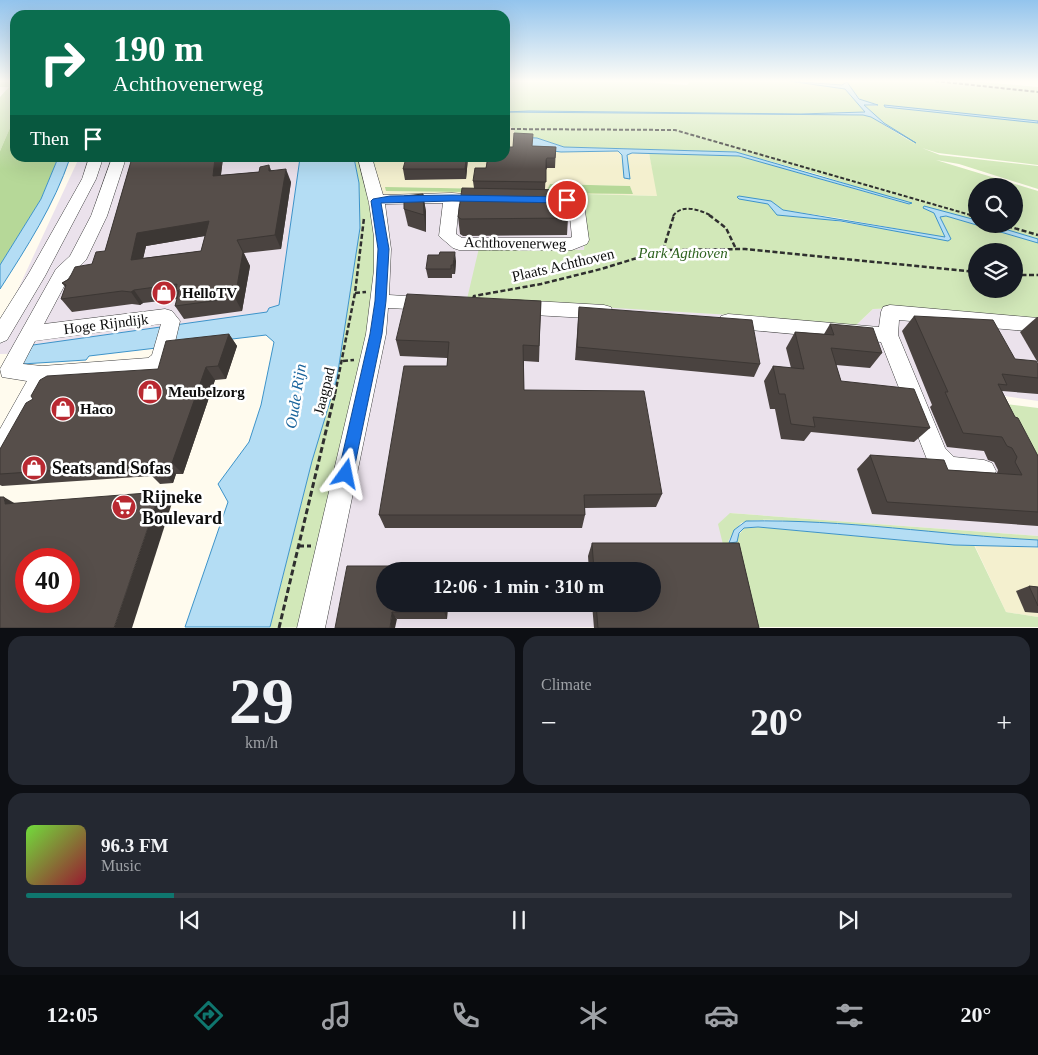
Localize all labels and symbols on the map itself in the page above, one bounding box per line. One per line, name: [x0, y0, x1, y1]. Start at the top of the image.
pin: [546, 179, 588, 221]
street label: Achthovenerweg: [464, 234, 567, 252]
street label: Plaats Achthoven: [510, 245, 616, 285]
park label: Park Agthoven: [637, 245, 728, 261]
shop icon: HelloTV: [151, 280, 177, 306]
place label: HelloTV: [182, 285, 237, 301]
street label: Hoge Rijndijk: [63, 311, 150, 337]
water label: Oude Rijn: [282, 362, 310, 430]
street label: Jaagpad: [310, 365, 338, 416]
shop icon: Meubelzorg: [137, 379, 163, 405]
place label: Meubelzorg: [168, 384, 245, 400]
shop icon: Haco: [50, 396, 76, 422]
place label: Haco: [80, 401, 113, 417]
position arrow: [319, 447, 371, 499]
shop icon: Seats and Sofas: [21, 455, 47, 481]
place label: Seats and Sofas: [52, 458, 171, 478]
place label: Rijneke Boulevard: [142, 487, 222, 528]
supermarket icon: Rijneke Boulevard: [111, 494, 137, 520]
speed limit sign: 40: [15, 548, 80, 613]

